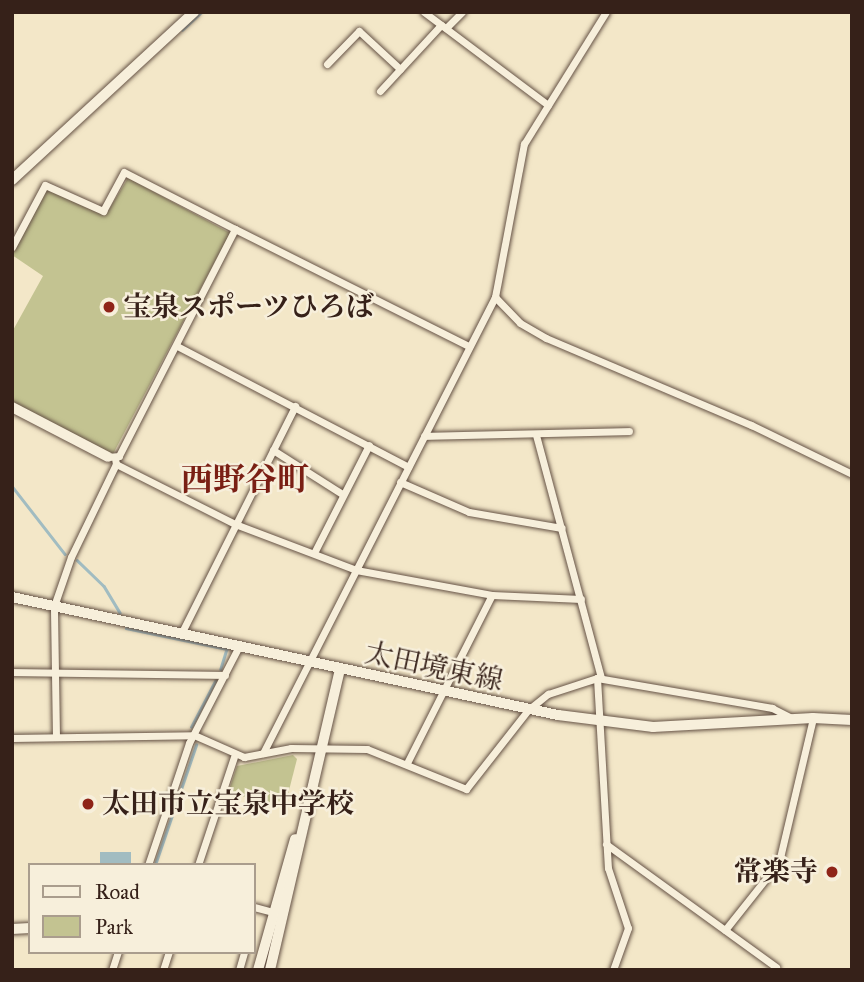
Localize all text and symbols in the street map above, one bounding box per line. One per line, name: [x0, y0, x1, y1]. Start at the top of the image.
place label: 宝泉スポーツひろば: [123, 290, 375, 324]
marker: 宝泉スポーツひろば: [101, 299, 117, 315]
district label: 西野谷町: [181, 461, 309, 499]
street label: 太田境東線: [362, 636, 506, 698]
place label: 太田市立宝泉中学校: [102, 787, 354, 821]
marker: 太田市立宝泉中学校: [80, 796, 96, 812]
place label: 常楽寺: [734, 855, 818, 889]
legend: [28, 863, 256, 954]
marker: 常楽寺: [824, 864, 840, 880]
text: Road: [95, 879, 140, 905]
text: Park: [95, 914, 133, 940]

